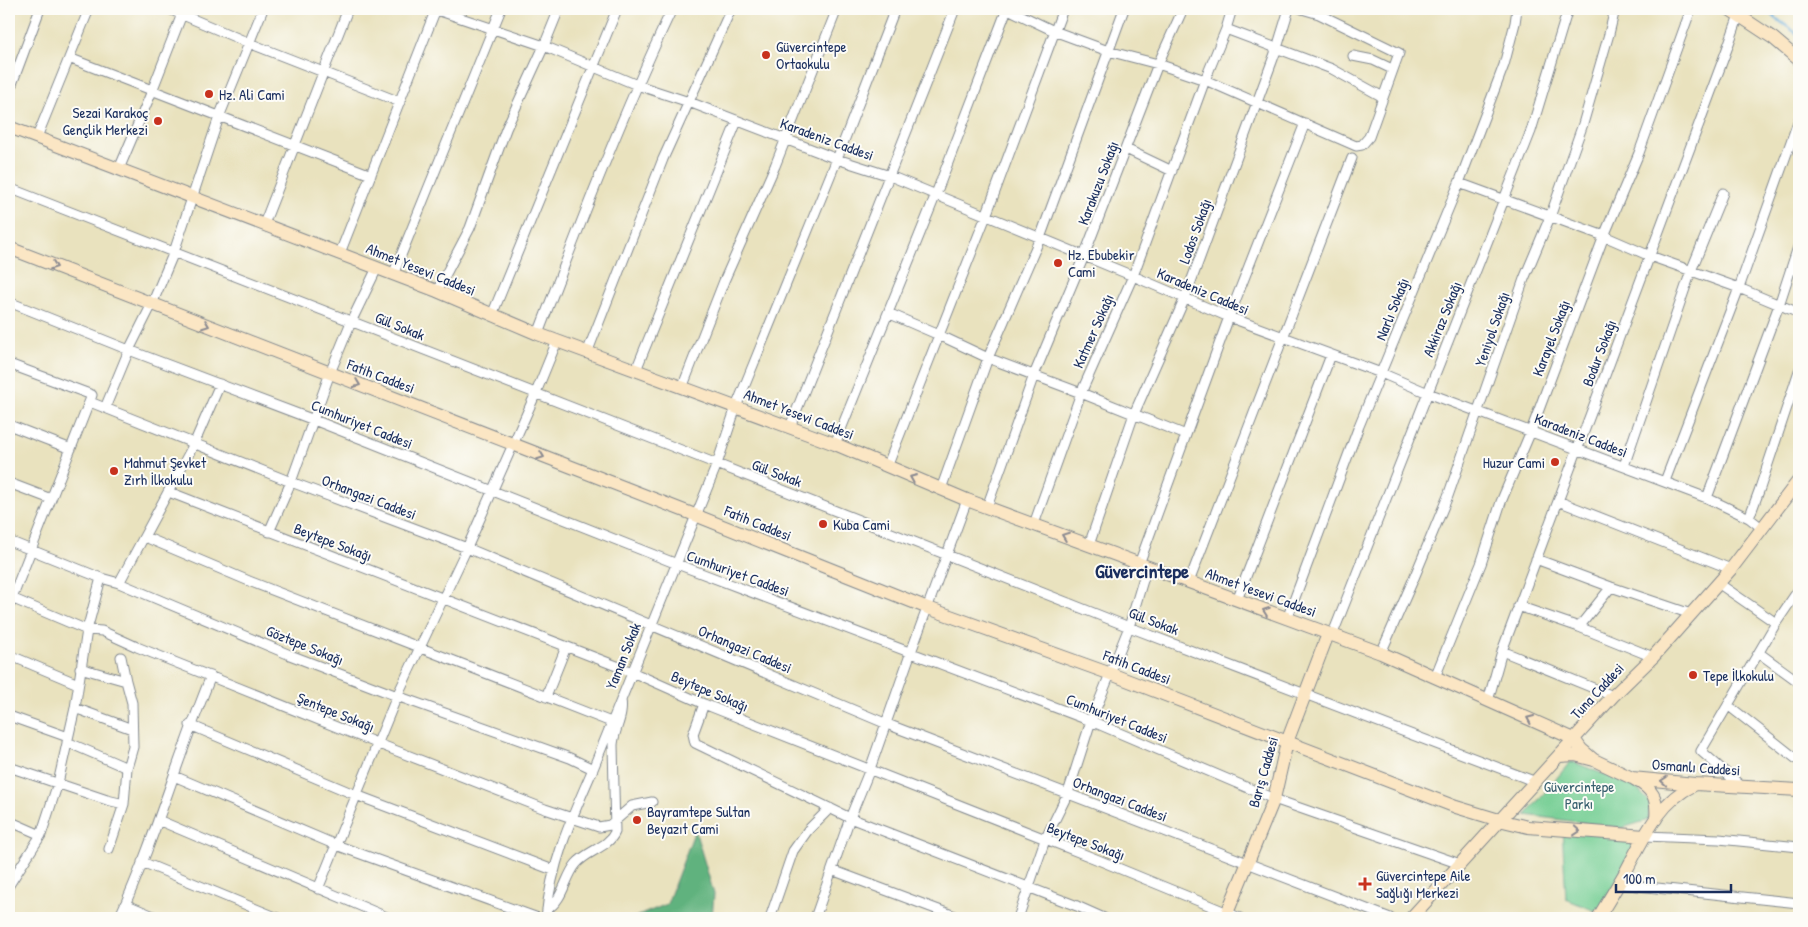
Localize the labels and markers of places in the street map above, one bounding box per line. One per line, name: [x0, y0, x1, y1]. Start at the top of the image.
place label: Güvercintepe Ortaokulu: [776, 36, 846, 74]
marker: Güvercintepe Ortaokulu: [760, 49, 772, 61]
place label: Hz. Ali Cami: [219, 84, 285, 105]
marker: Hz. Ali Cami: [203, 88, 215, 100]
place label: Sezai Karakoç Gençlik Merkezi: [63, 102, 148, 140]
marker: Sezai Karakoç Gençlik Merkezi: [152, 115, 164, 127]
place label: Hz. Ebubekir Cami: [1068, 244, 1135, 282]
marker: Hz. Ebubekir Cami: [1052, 257, 1064, 269]
place label: Mahmut Şevket Zırh İlkokulu: [124, 452, 207, 490]
place label: Huzur Cami: [1483, 452, 1545, 473]
marker: Huzur Cami: [1549, 456, 1561, 468]
marker: Mahmut Şevket Zırh İlkokulu: [108, 465, 120, 477]
place label: Kuba Cami: [833, 514, 890, 535]
marker: Kuba Cami: [817, 518, 829, 530]
place label: Tepe İlkokulu: [1703, 665, 1774, 686]
marker: Tepe İlkokulu: [1687, 669, 1699, 681]
place label: Bayramtepe Sultan Beyazıt Cami: [647, 801, 751, 839]
marker: Bayramtepe Sultan Beyazıt Cami: [631, 814, 643, 826]
place label: Güvercintepe Aile Sağlığı Merkezi: [1376, 865, 1471, 903]
marker: Güvercintepe Aile Sağlığı Merkezi: [1358, 877, 1372, 891]

